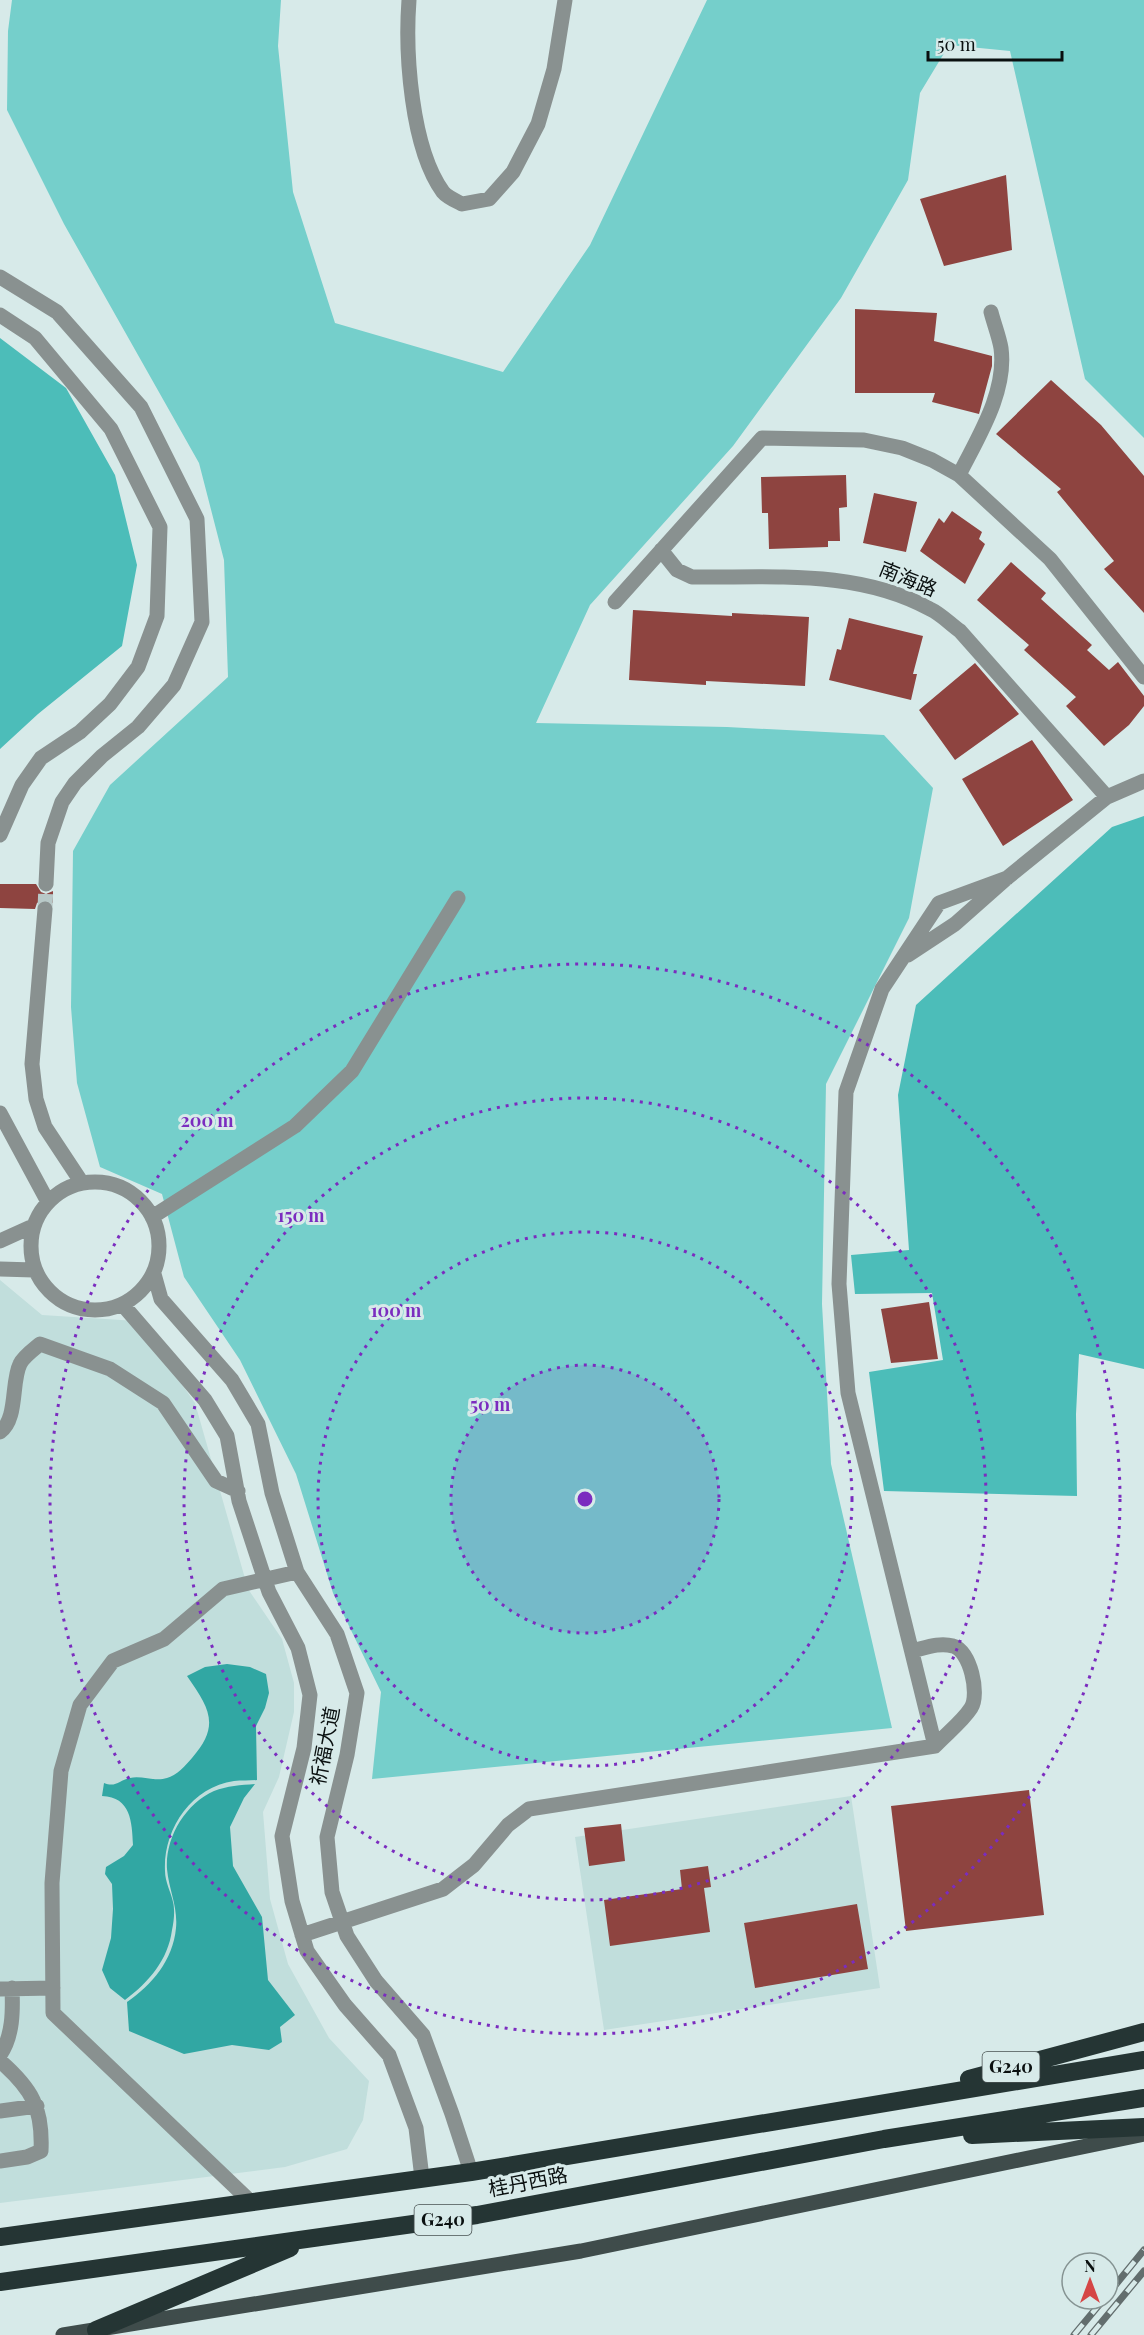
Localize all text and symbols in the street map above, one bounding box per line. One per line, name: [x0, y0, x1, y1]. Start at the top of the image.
scale bar: [928, 24, 1062, 62]
text: 50 m: [937, 32, 976, 56]
street label: 南海路: [876, 554, 941, 601]
text: 200 m: [180, 1108, 234, 1132]
text: 150 m: [277, 1203, 325, 1227]
text: 100 m: [371, 1298, 422, 1322]
text: 50 m: [470, 1392, 511, 1416]
centre of rings: [575, 1489, 595, 1509]
street label: 祈福大道: [303, 1704, 344, 1788]
road number: G240: [982, 2052, 1040, 2082]
street label: 桂丹西路: [486, 2160, 570, 2201]
road number: G240: [414, 2205, 472, 2235]
north arrow: [1060, 2251, 1120, 2311]
text: N: [1084, 2255, 1096, 2276]

